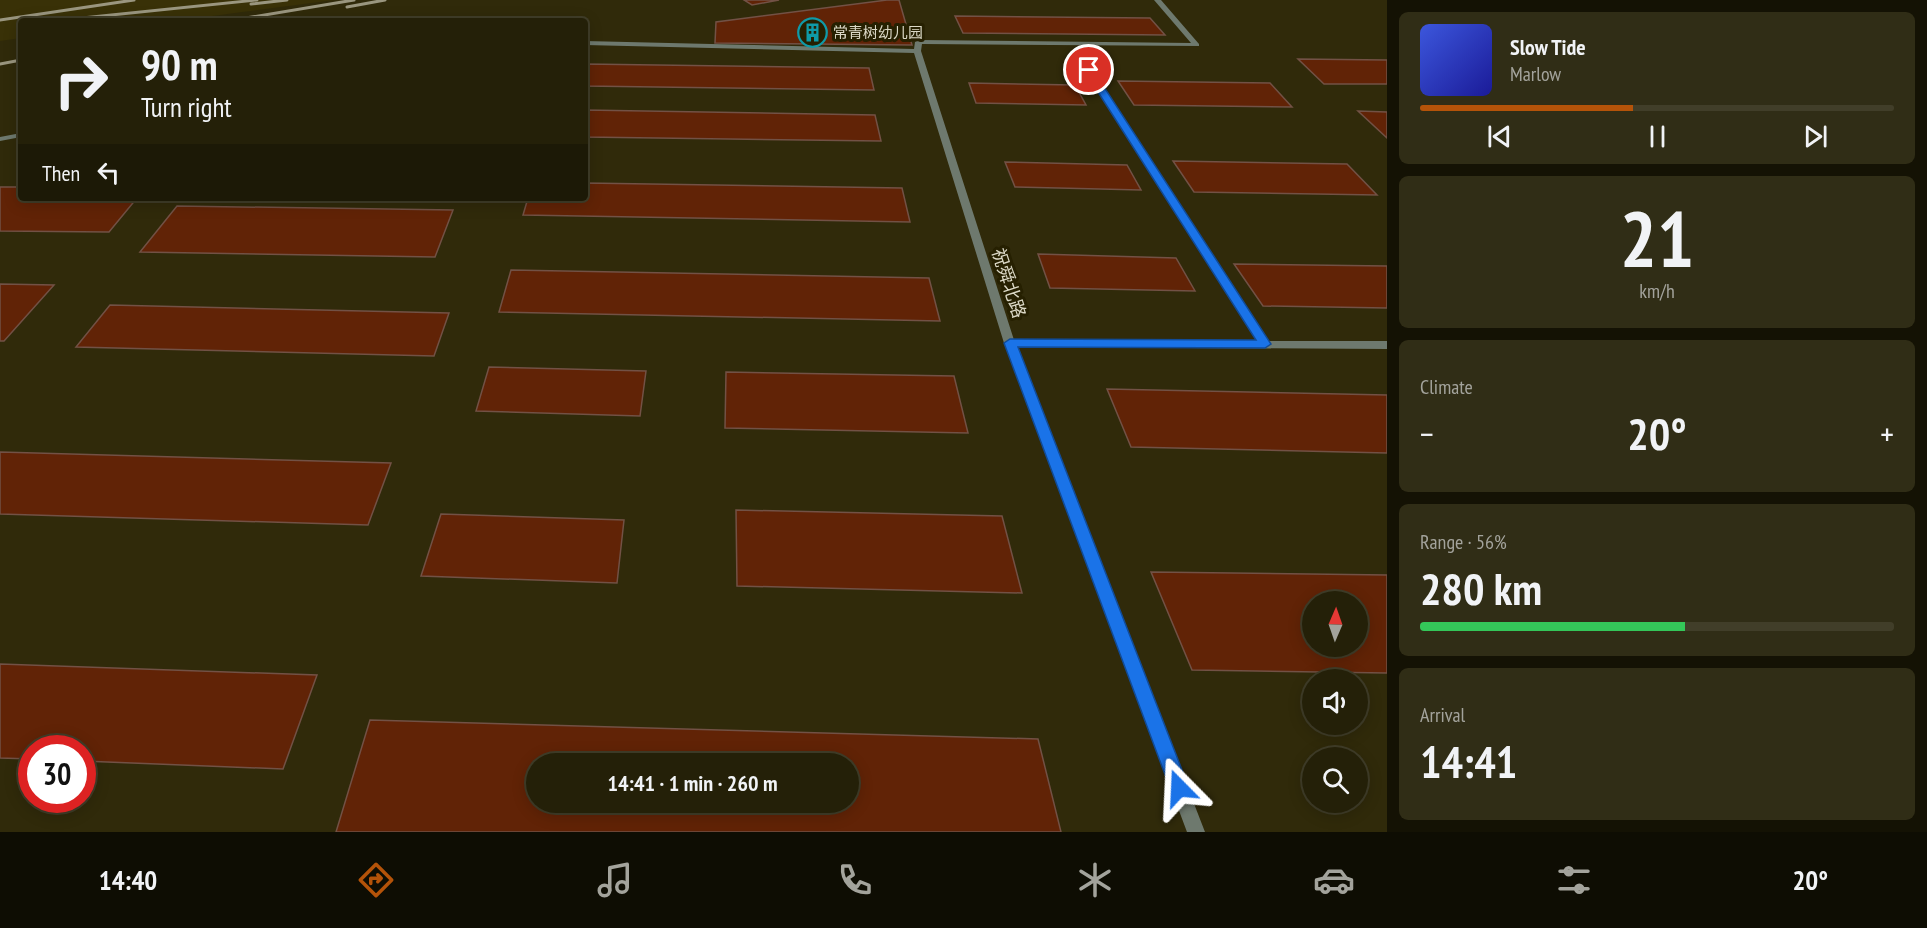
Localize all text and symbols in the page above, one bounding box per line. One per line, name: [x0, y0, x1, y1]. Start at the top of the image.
building icon: 常青树幼儿园: [796, 16, 828, 48]
place label: 常青树幼儿园: [833, 23, 923, 42]
text: Slow Tide: [1510, 33, 1586, 61]
text: 90 m: [141, 37, 218, 92]
icon: right: [42, 42, 120, 120]
pin: [1063, 44, 1114, 95]
icon: arrive: [1072, 53, 1105, 86]
text: Marlow: [1510, 61, 1561, 87]
text: Turn right: [141, 90, 232, 124]
icon: previous: [1483, 120, 1516, 153]
icon: pause: [1641, 120, 1674, 153]
icon: next: [1799, 120, 1832, 153]
icon: left: [92, 156, 125, 189]
text: Then: [42, 159, 80, 187]
text: 21: [1620, 188, 1694, 289]
street label: 祝舜北路: [987, 245, 1031, 321]
text: km/h: [1639, 278, 1675, 304]
text: Climate: [1420, 374, 1473, 400]
text: 20°: [1627, 404, 1687, 462]
text: −: [1420, 412, 1434, 455]
text: +: [1880, 412, 1894, 455]
text: Range · 56%: [1420, 529, 1507, 555]
text: 280 km: [1420, 559, 1542, 617]
north arrow: [1302, 591, 1368, 657]
map controls: [1302, 591, 1368, 813]
button: sound: [1302, 669, 1368, 735]
text: Arrival: [1420, 702, 1465, 728]
text: 14:41: [1420, 732, 1517, 790]
speed limit sign: 30: [18, 735, 96, 813]
button: search: [1302, 747, 1368, 813]
position arrow: [1147, 756, 1211, 820]
text: 14:41 · 1 min · 260 m: [607, 769, 778, 797]
icon: directions: [355, 859, 397, 901]
icon: music: [594, 859, 636, 901]
icon: phone: [834, 859, 876, 901]
icon: climate: [1074, 859, 1116, 901]
icon: car: [1313, 859, 1355, 901]
icon: filters: [1553, 859, 1595, 901]
text: 14:40: [99, 863, 157, 897]
text: 20°: [1792, 863, 1828, 897]

